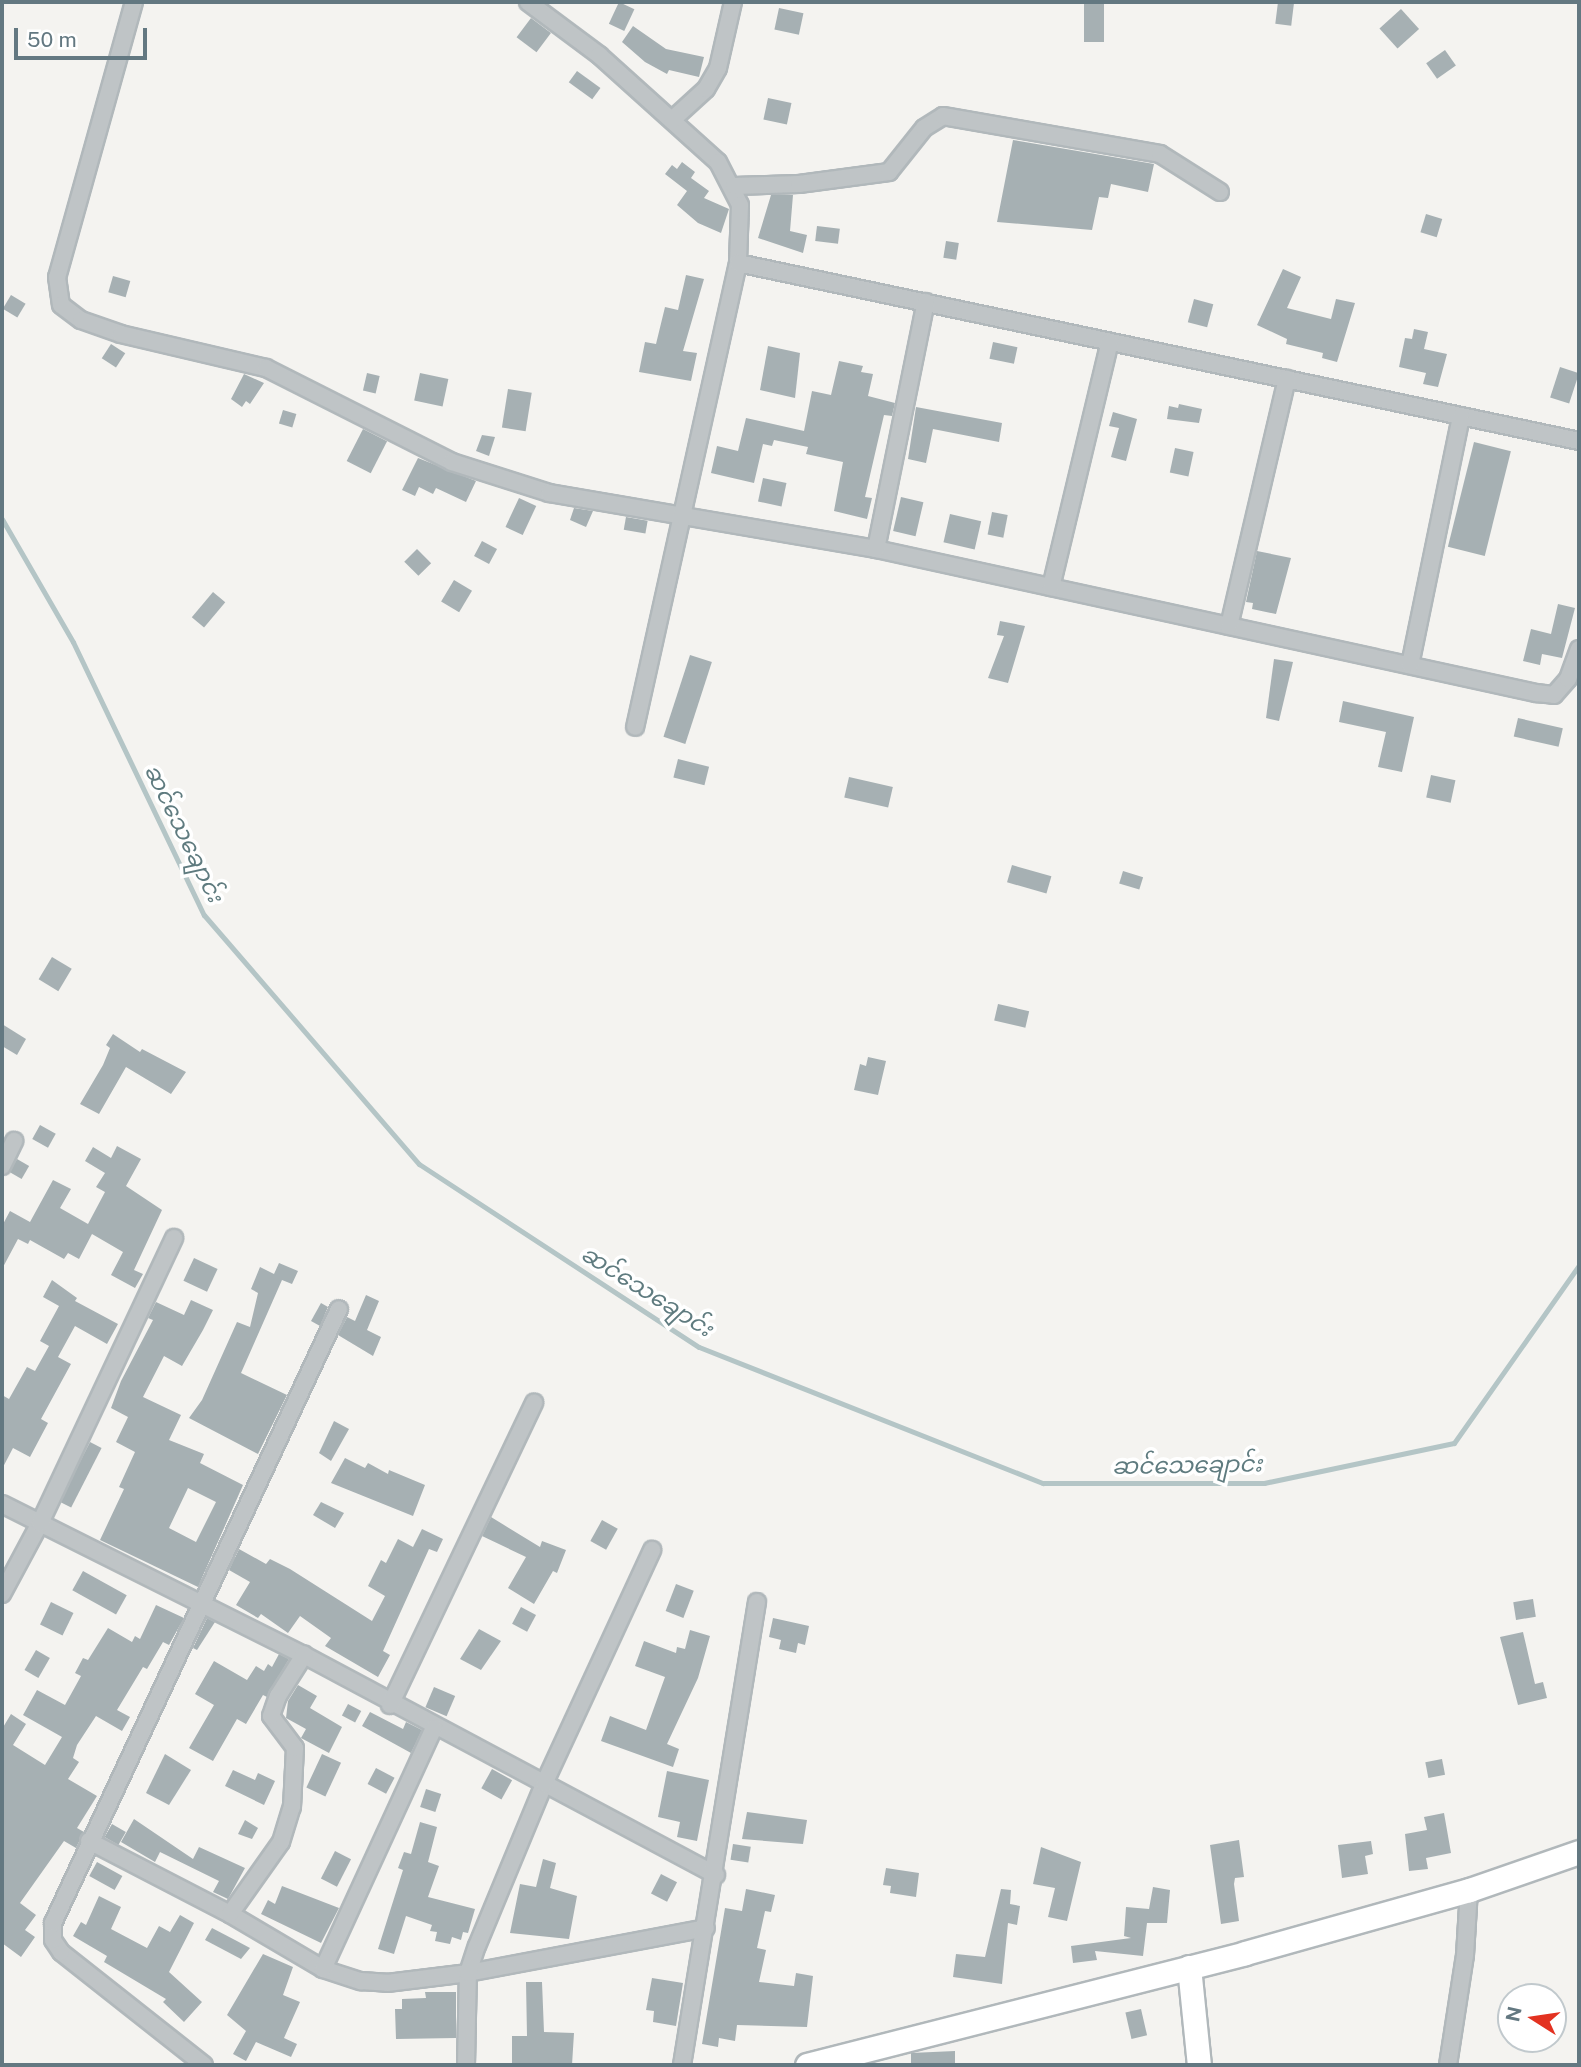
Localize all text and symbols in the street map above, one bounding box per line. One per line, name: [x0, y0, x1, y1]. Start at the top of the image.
scale bar: [18, 14, 150, 58]
text: 50 m: [27, 27, 77, 52]
water label: ဆင်သေချောင်း: [139, 760, 229, 906]
water label: ဆင်သေချောင်း: [576, 1240, 718, 1342]
water label: ဆင်သေချောင်း: [1112, 1450, 1262, 1480]
north arrow: [1497, 1983, 1567, 2053]
text: N: [1501, 2005, 1526, 2024]

